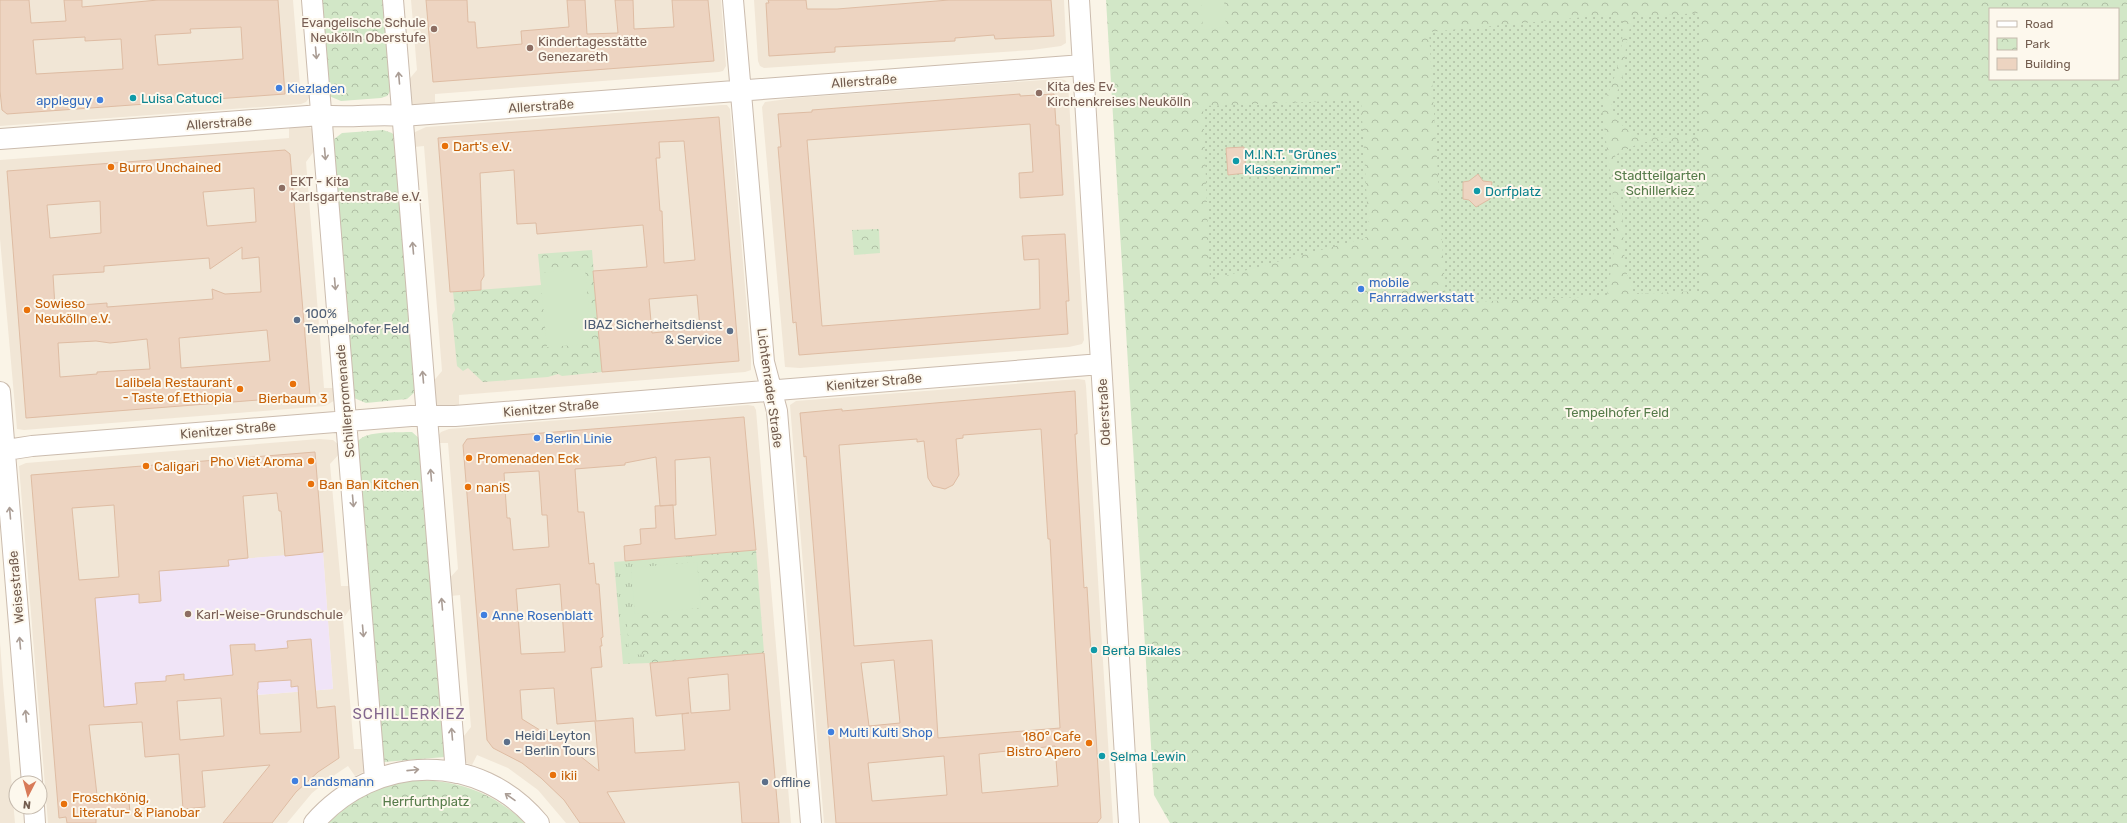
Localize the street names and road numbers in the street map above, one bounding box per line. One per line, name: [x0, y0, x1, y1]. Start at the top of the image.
street label: Allerstraße: [831, 71, 897, 91]
street label: Allerstraße: [508, 96, 574, 116]
street label: Allerstraße: [186, 113, 252, 133]
street label: Lichtenrader Straße: [754, 327, 786, 449]
street label: Schillerpromenade: [333, 344, 357, 458]
street label: Kienitzer Straße: [825, 370, 923, 394]
street label: Oderstraße: [1095, 378, 1113, 446]
street label: Kienitzer Straße: [502, 396, 600, 420]
street label: Kienitzer Straße: [179, 418, 277, 442]
street label: Weisestraße: [5, 550, 27, 624]

